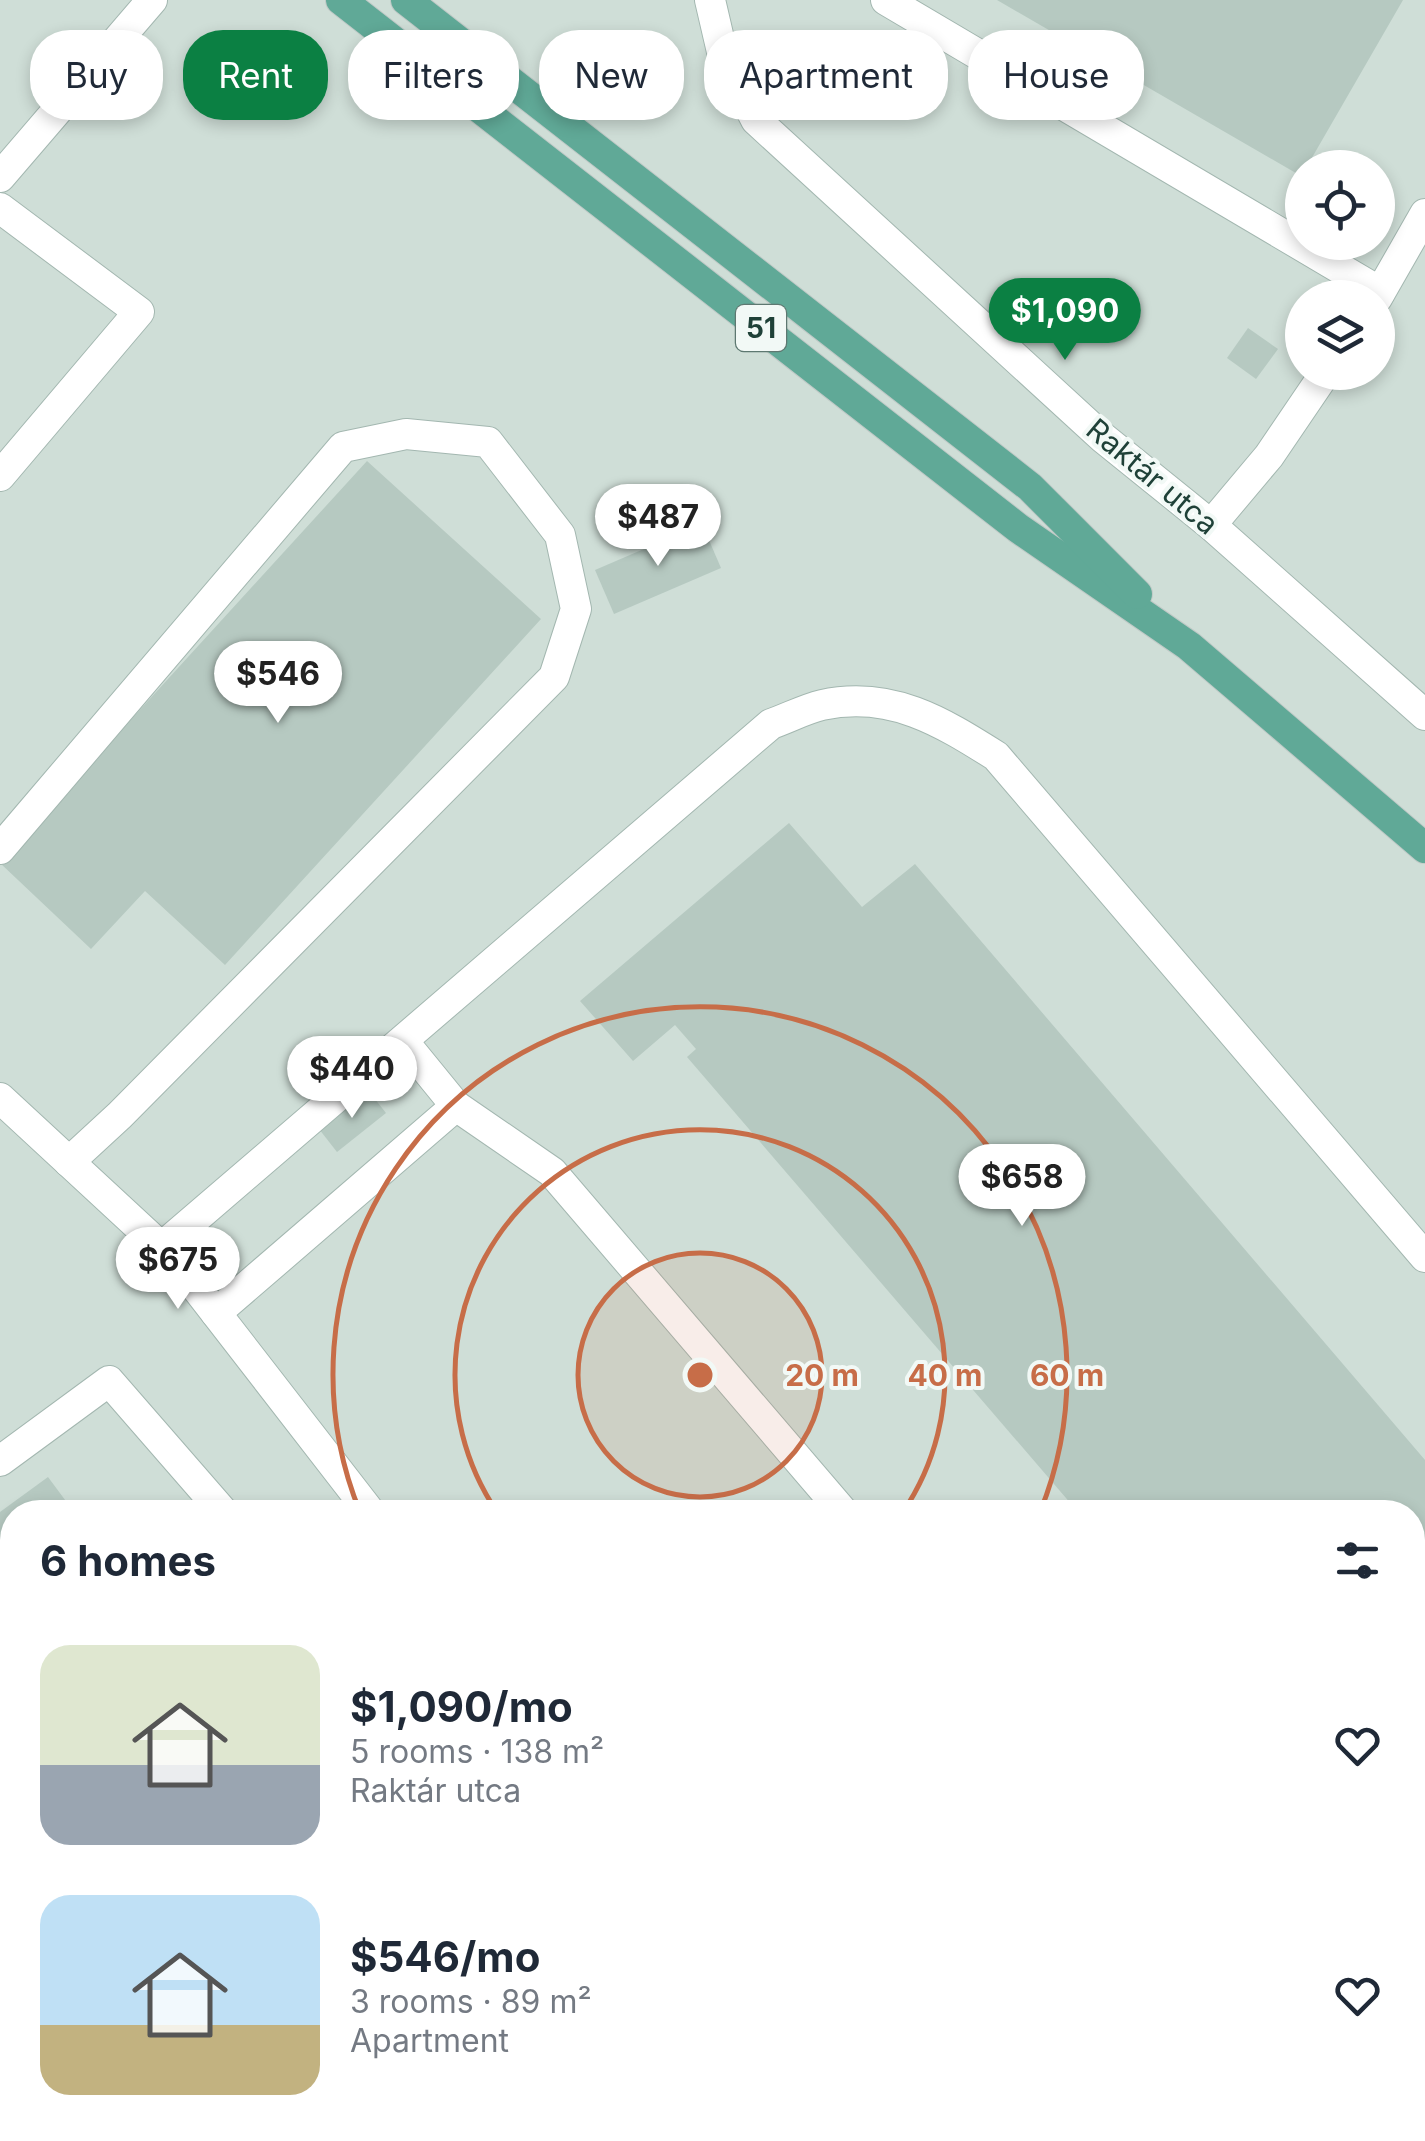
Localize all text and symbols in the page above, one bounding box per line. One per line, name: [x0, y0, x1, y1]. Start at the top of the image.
chip: Buy: [30, 30, 163, 120]
chip: Rent: [183, 30, 328, 120]
chip: Filters: [348, 30, 519, 120]
chip: New: [539, 30, 684, 120]
chip: Apartment: [704, 30, 948, 120]
chip: House: [968, 30, 1144, 120]
map controls: [1285, 150, 1395, 390]
button: locate: [1285, 150, 1395, 260]
pin: $1,090: [984, 278, 1146, 363]
button: layers: [1285, 280, 1395, 390]
text: $1,090: [1011, 291, 1119, 330]
road number: 51: [736, 305, 786, 351]
street label: Raktár utca: [1080, 411, 1226, 542]
pin: $487: [599, 484, 717, 569]
text: $487: [617, 497, 699, 536]
pin: $546: [219, 641, 337, 726]
text: $546: [236, 654, 320, 693]
pin: $440: [293, 1036, 411, 1121]
text: $440: [309, 1049, 395, 1088]
pin: $658: [963, 1144, 1081, 1229]
text: $658: [980, 1157, 1064, 1196]
pin: $675: [119, 1227, 237, 1312]
text: $675: [138, 1240, 218, 1279]
centre of rings: [682, 1357, 718, 1393]
text: 20 m: [785, 1357, 859, 1393]
text: 40 m: [908, 1357, 983, 1393]
text: 60 m: [1030, 1357, 1104, 1393]
icon: filters: [1330, 1533, 1385, 1588]
text: 6 homes: [40, 1535, 216, 1586]
text: $1,090/mo: [350, 1681, 573, 1732]
icon: home: [120, 1685, 240, 1805]
icon: heart: [1330, 1718, 1385, 1773]
text: 5 rooms · 138 m²: [350, 1732, 604, 1771]
text: Raktár utca: [350, 1771, 521, 1810]
text: $546/mo: [350, 1931, 540, 1982]
icon: home: [120, 1935, 240, 2055]
icon: heart: [1330, 1968, 1385, 2023]
text: 3 rooms · 89 m²: [350, 1982, 592, 2021]
text: Apartment: [350, 2021, 509, 2060]

